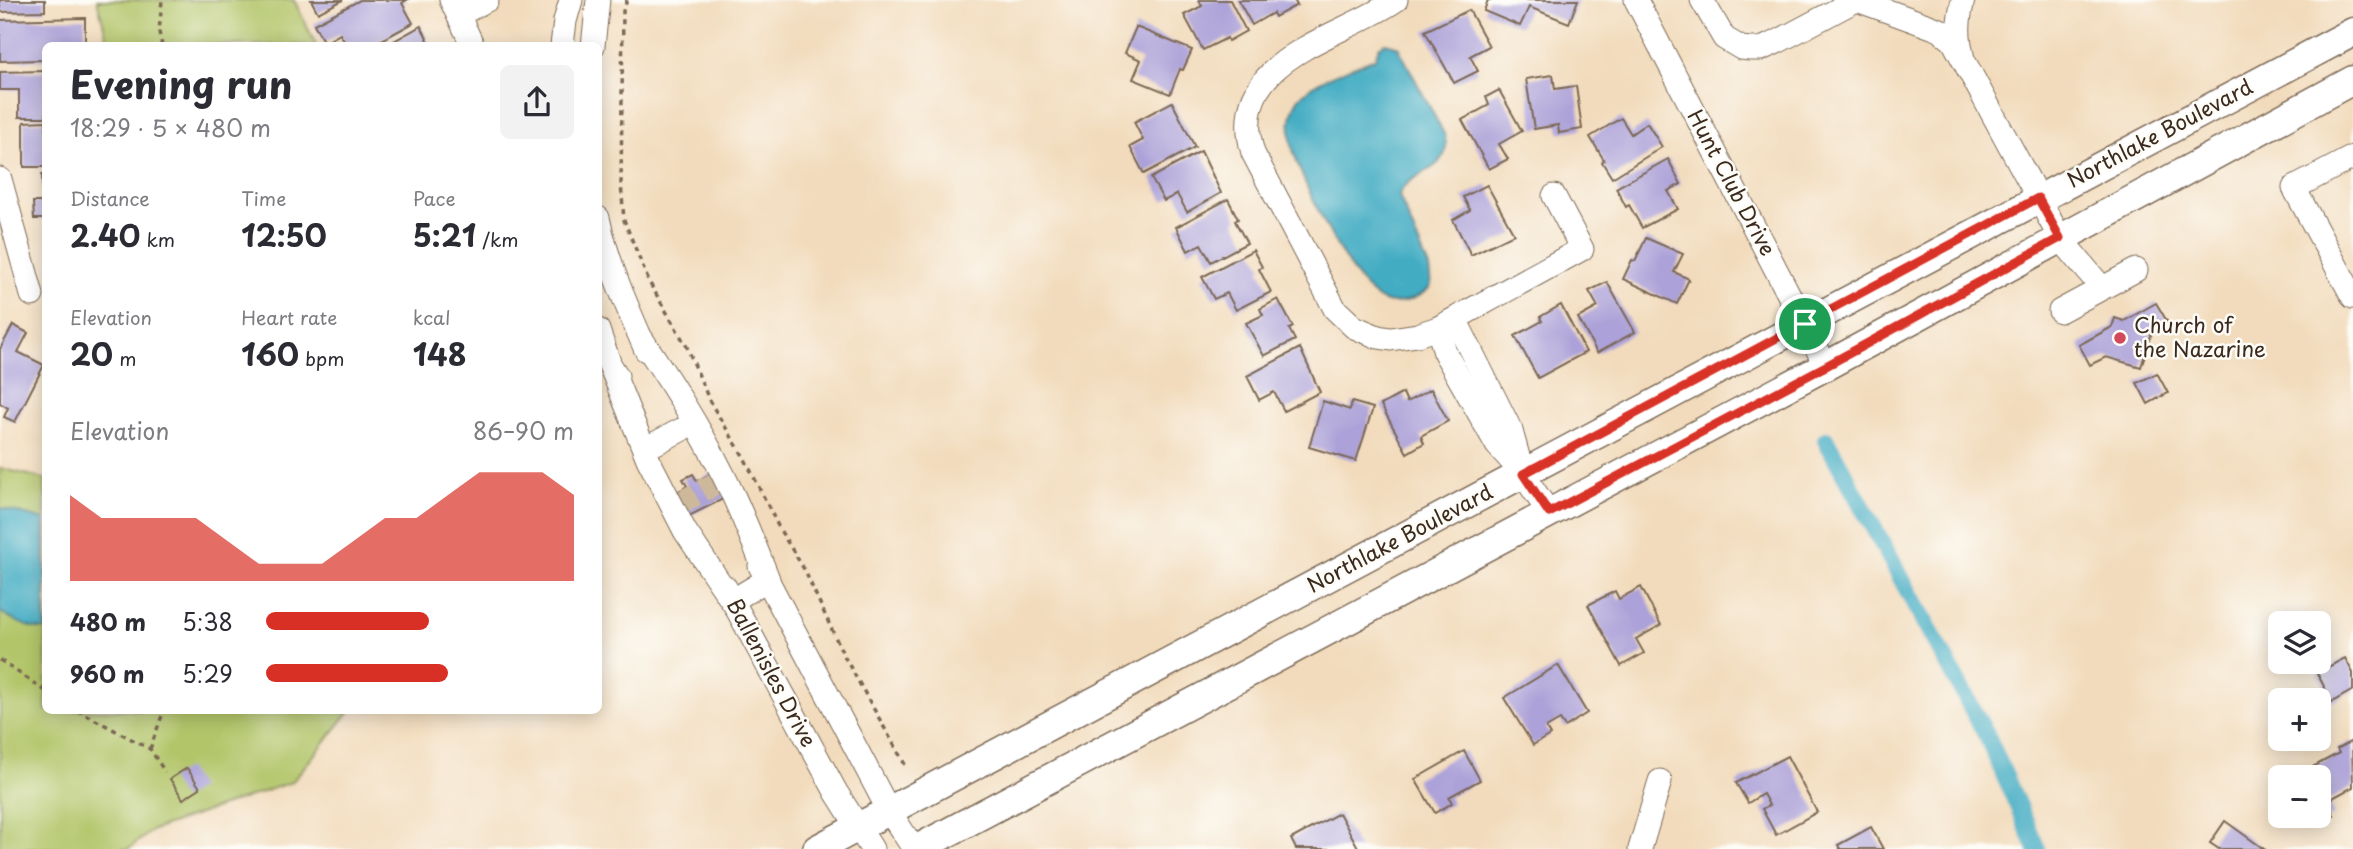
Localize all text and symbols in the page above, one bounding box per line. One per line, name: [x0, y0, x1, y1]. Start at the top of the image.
text: Evening run: [70, 55, 292, 112]
button: share: [500, 65, 574, 139]
street label: Northlake Boulevard: [2061, 70, 2258, 195]
street label: Hunt Club Drive: [1681, 103, 1785, 261]
text: 18:29 · 5 × 480 m: [70, 110, 271, 145]
text: Distance: [70, 184, 150, 212]
text: Time: [241, 184, 286, 212]
text: Pace: [413, 184, 456, 212]
text: 2.40: [70, 212, 140, 257]
text: 12:50: [241, 212, 327, 257]
text: 5:21: [413, 212, 476, 257]
text: km: [140, 225, 175, 253]
text: /km: [476, 225, 519, 253]
pin: [1775, 294, 1835, 354]
text: Elevation: [70, 303, 152, 331]
text: Heart rate: [241, 303, 337, 331]
text: kcal: [413, 303, 451, 331]
icon: arrive: [1786, 305, 1824, 343]
place label: Church of the Nazarine: [2134, 308, 2266, 364]
marker: Church of the Nazarine: [2112, 330, 2128, 346]
text: 20: [70, 331, 113, 376]
text: 160: [241, 331, 299, 376]
text: 148: [413, 331, 467, 376]
text: m: [113, 344, 136, 372]
text: bpm: [299, 344, 345, 372]
text: Elevation: [70, 413, 169, 448]
text: 86–90 m: [473, 413, 574, 448]
street label: Northlake Boulevard: [1301, 475, 1498, 600]
street label: Ballenisles Drive: [720, 592, 826, 752]
text: 480 m: [70, 604, 146, 639]
text: 5:38: [182, 604, 233, 639]
map controls: [2268, 611, 2331, 828]
button: layers: [2268, 611, 2331, 674]
text: 960 m: [70, 656, 144, 691]
text: 5:29: [182, 656, 233, 691]
button: +: [2268, 688, 2331, 751]
button: −: [2268, 765, 2331, 828]

